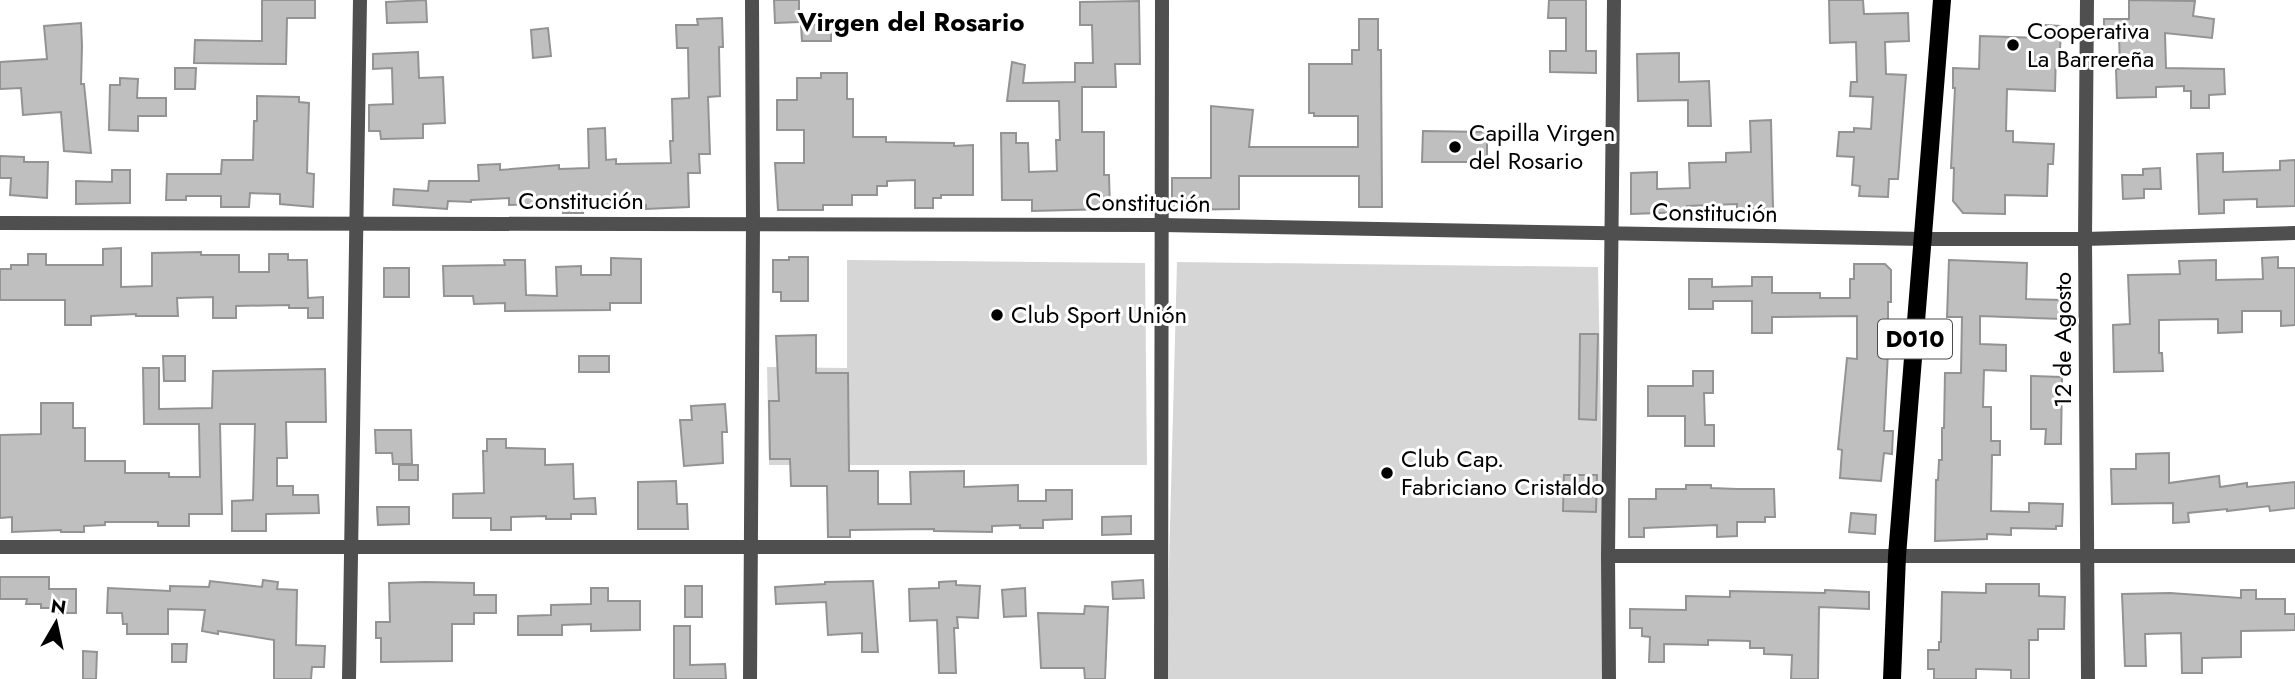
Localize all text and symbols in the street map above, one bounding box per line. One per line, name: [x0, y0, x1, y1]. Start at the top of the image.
district label: Virgen del Rosario: [796, 3, 1025, 41]
place label: Cooperativa La Barrereña: [2027, 13, 2154, 76]
marker: Cooperativa La Barrereña: [2005, 37, 2021, 53]
place label: Capilla Virgen del Rosario: [1469, 115, 1615, 178]
marker: Capilla Virgen del Rosario: [1447, 139, 1463, 155]
street label: Constitución: [518, 183, 644, 218]
street label: Constitución: [1085, 184, 1211, 221]
street label: Constitución: [1652, 194, 1778, 231]
street label: 12 de Agosto: [2045, 272, 2080, 408]
place label: Club Sport Unión: [1011, 297, 1187, 332]
marker: Club Sport Unión: [989, 307, 1005, 323]
road number: D010: [1878, 320, 1952, 358]
place label: Club Cap. Fabriciano Cristaldo: [1401, 441, 1604, 504]
marker: Club Cap. Fabriciano Cristaldo: [1379, 465, 1395, 481]
north arrow: [21, 588, 91, 658]
text: N: [49, 592, 68, 621]

